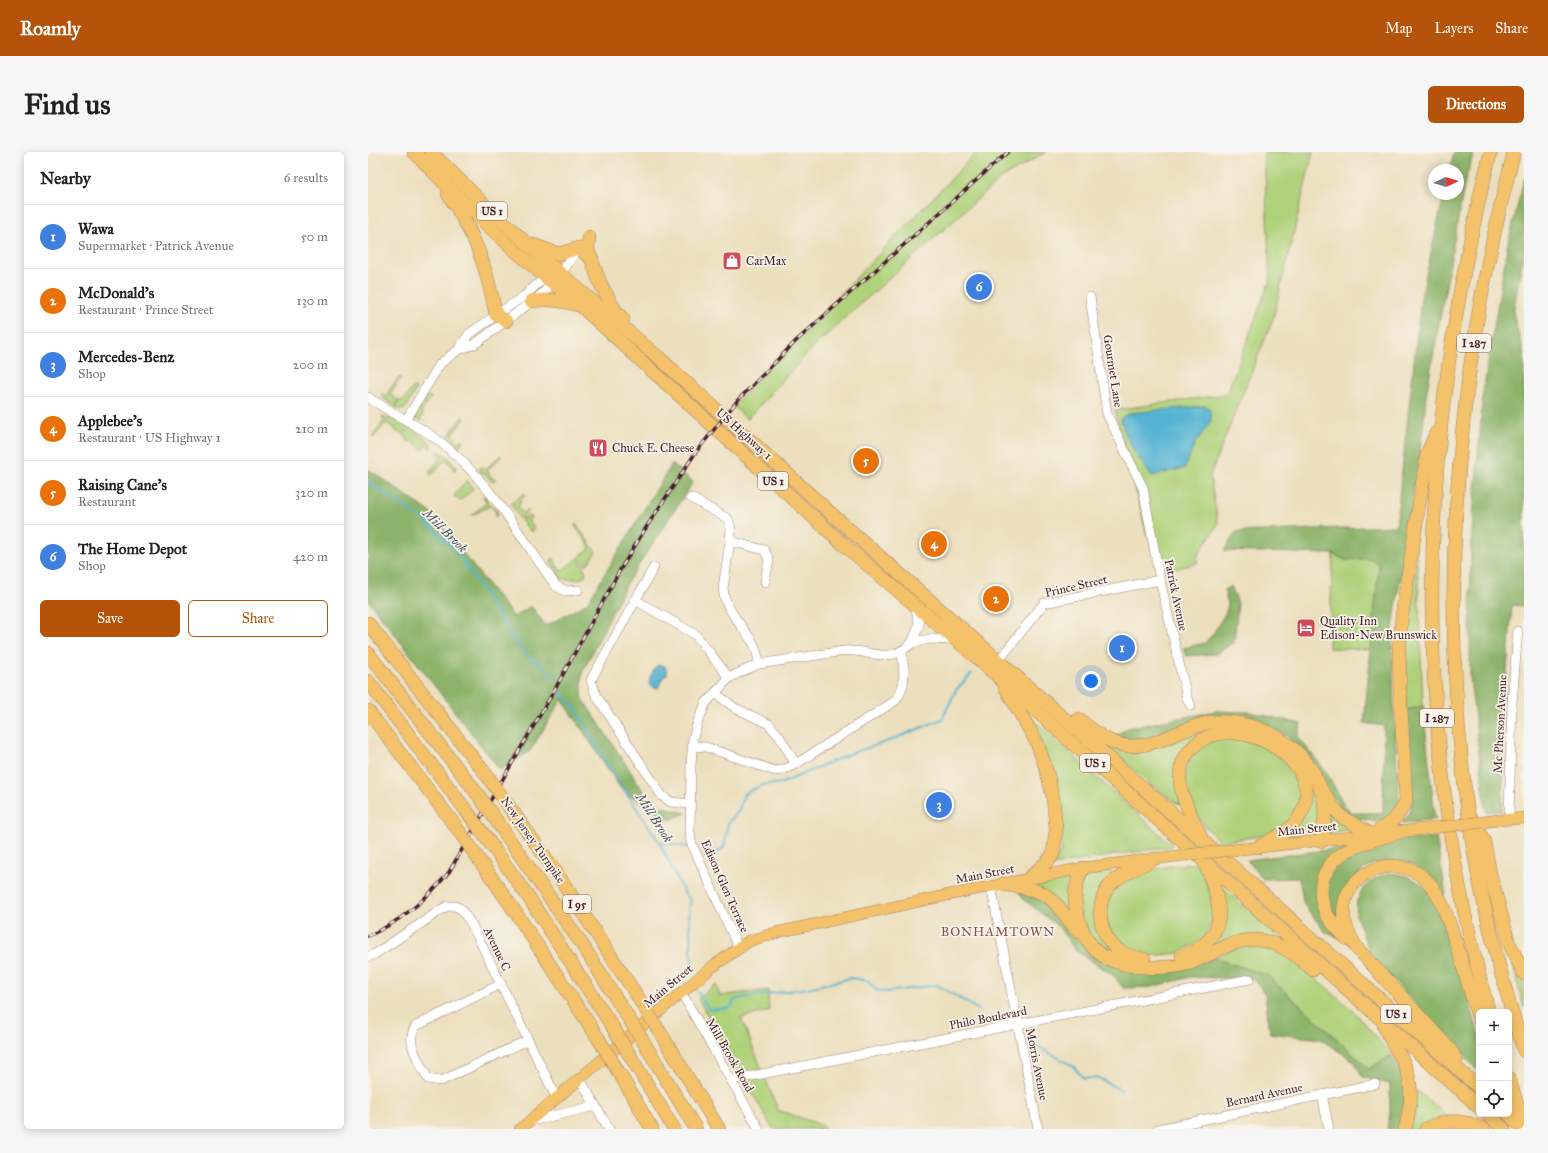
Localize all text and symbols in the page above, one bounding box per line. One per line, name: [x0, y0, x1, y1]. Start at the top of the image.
text: Roamly: [20, 17, 81, 40]
text: Map: [1385, 20, 1413, 37]
text: Layers: [1435, 20, 1473, 37]
text: Share: [1495, 20, 1528, 37]
button: Directions: [1428, 86, 1524, 123]
text: Find us: [24, 87, 110, 122]
north arrow: [1428, 164, 1464, 200]
text: Nearby: [40, 168, 91, 189]
text: 6 results: [284, 170, 328, 186]
road number: US 1: [477, 202, 507, 220]
text: Wawa: [78, 220, 114, 238]
text: 1: [50, 229, 56, 245]
text: 50 m: [301, 229, 328, 245]
text: Supermarket · Patrick Avenue: [78, 238, 234, 254]
shop icon: CarMax: [721, 250, 743, 272]
place label: CarMax: [746, 254, 787, 268]
pin: 6: [966, 272, 992, 302]
text: McDonald's: [78, 284, 154, 302]
text: 2: [50, 293, 56, 309]
text: 130 m: [296, 293, 328, 309]
text: Restaurant · Prince Street: [78, 302, 213, 318]
street label: Gourmet Lane: [1100, 334, 1126, 408]
road number: I 287: [1457, 334, 1491, 352]
text: Mercedes-Benz: [78, 348, 174, 366]
text: 3: [50, 357, 56, 373]
text: 200 m: [293, 357, 328, 373]
text: Shop: [78, 366, 106, 382]
street label: US Highway 1: [712, 405, 775, 464]
text: Applebee's: [78, 412, 142, 430]
text: 4: [49, 421, 57, 437]
text: 210 m: [295, 421, 328, 437]
text: Restaurant · US Highway 1: [78, 430, 221, 446]
restaurant icon: Chuck E. Cheese: [587, 437, 609, 459]
place label: Chuck E. Cheese: [612, 441, 694, 455]
pin: 5: [853, 446, 879, 476]
road number: US 1: [758, 472, 788, 490]
text: Raising Cane's: [78, 476, 167, 494]
text: 5: [50, 485, 56, 501]
text: 320 m: [295, 485, 328, 501]
text: Restaurant: [78, 494, 136, 510]
water label: Mill Brook: [418, 504, 471, 557]
pin: 4: [921, 529, 947, 559]
text: The Home Depot: [78, 540, 187, 558]
text: 6: [50, 549, 56, 565]
text: 420 m: [293, 549, 328, 565]
text: Shop: [78, 558, 106, 574]
street label: Patrick Avenue: [1162, 558, 1190, 632]
street label: Prince Street: [1043, 572, 1109, 600]
pin: 2: [983, 584, 1009, 614]
button: Save: [40, 600, 180, 637]
button: Share: [188, 600, 328, 637]
place label: Quality Inn Edison-New Brunswick: [1320, 614, 1437, 642]
hotel icon: Quality Inn Edison-New Brunswick: [1295, 617, 1317, 639]
pin: 1: [1109, 633, 1135, 663]
your location: [1081, 671, 1101, 691]
street label: Mc Pherson Avenue: [1490, 674, 1510, 774]
road number: I 287: [1420, 709, 1454, 727]
road number: US 1: [1080, 754, 1110, 772]
water label: Mill Brook: [631, 788, 676, 846]
pin: 3: [926, 790, 952, 820]
street label: New Jersey Turnpike: [497, 794, 568, 886]
street label: Main Street: [1277, 819, 1338, 839]
street label: Edison Glen Terrace: [698, 838, 752, 934]
street label: Main Street: [954, 861, 1016, 887]
road number: I 95: [563, 895, 591, 913]
street label: Avenue C: [480, 924, 514, 973]
district label: BONHAMTOWN: [941, 924, 1055, 940]
street label: Main Street: [641, 961, 696, 1011]
street label: Philo Boulevard: [948, 1004, 1028, 1032]
road number: US 1: [1381, 1005, 1411, 1023]
map controls: [1476, 1009, 1512, 1117]
button: +: [1476, 1009, 1512, 1045]
street label: Mill Brook Road: [703, 1016, 757, 1094]
street label: Morris Avenue: [1023, 1027, 1051, 1101]
button: −: [1476, 1045, 1512, 1081]
street label: Bernard Avenue: [1224, 1080, 1304, 1110]
button: locate: [1476, 1081, 1512, 1117]

